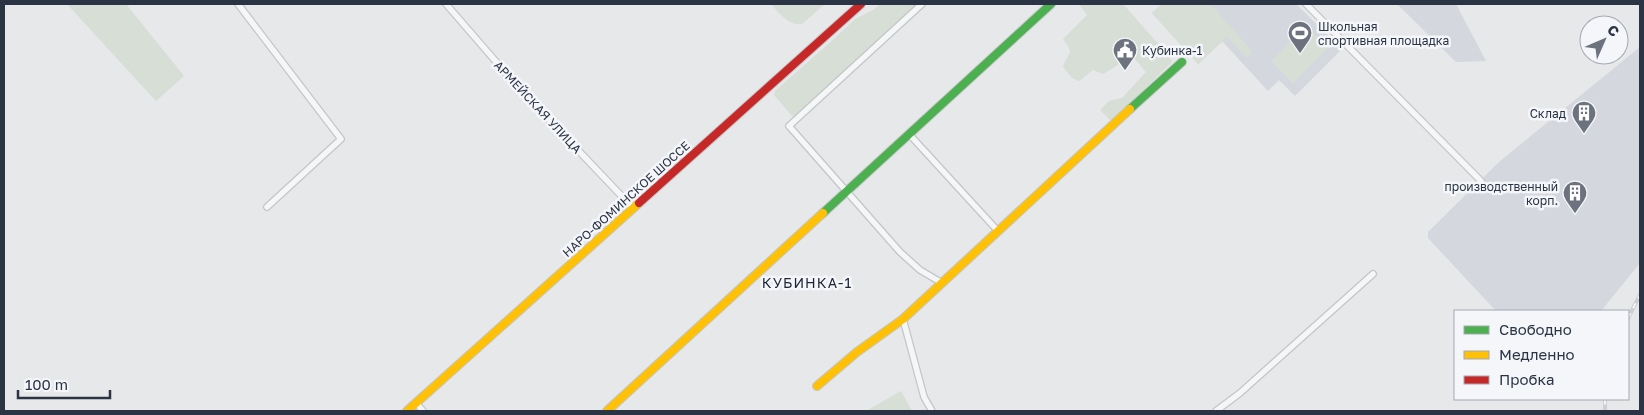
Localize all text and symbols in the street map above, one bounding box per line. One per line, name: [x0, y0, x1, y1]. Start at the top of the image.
north arrow: [1579, 15, 1629, 65]
place label: Школьная спортивная площадка: [1318, 19, 1449, 48]
sports icon: Школьная спортивная площадка: [1287, 20, 1313, 54]
text: С: [1604, 21, 1623, 40]
public building icon: Кубинка-1: [1112, 37, 1138, 71]
place label: Кубинка-1: [1142, 43, 1203, 58]
street label: АРМЕЙСКАЯ УЛИЦА: [491, 58, 585, 156]
building icon: Склад: [1571, 100, 1597, 134]
place label: Склад: [1530, 106, 1566, 121]
street label: НАРО-ФОМИНСКОЕ ШОССЕ: [559, 138, 693, 260]
place label: производственный корп.: [1445, 179, 1558, 208]
building icon: производственный корп.: [1562, 180, 1588, 214]
district label: КУБИНКА-1: [762, 274, 852, 291]
legend: [1454, 310, 1629, 400]
text: Свободно: [1499, 320, 1572, 338]
text: Медленно: [1499, 345, 1575, 363]
scale bar: [18, 368, 110, 400]
text: Пробка: [1499, 370, 1554, 388]
text: 100 m: [25, 375, 68, 393]

